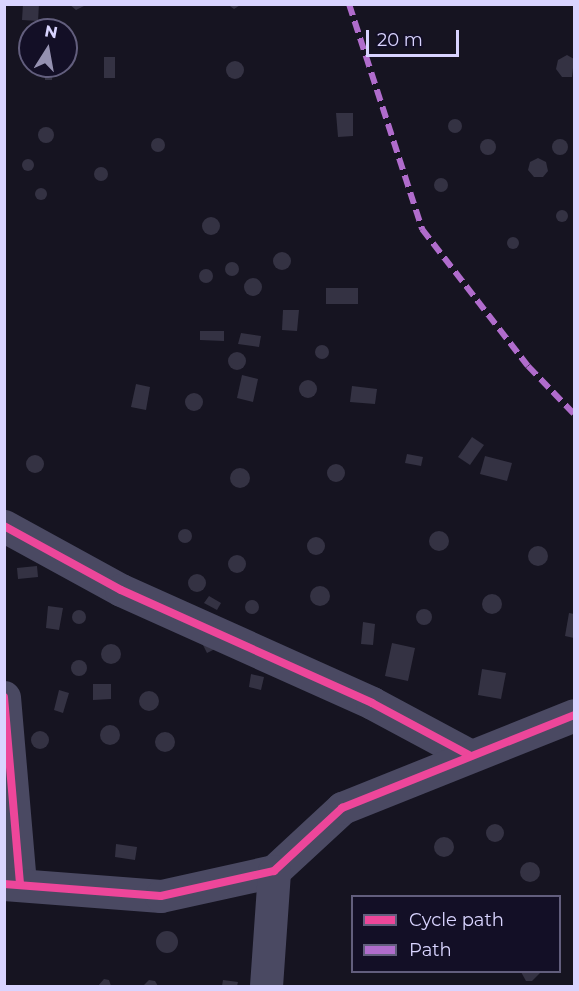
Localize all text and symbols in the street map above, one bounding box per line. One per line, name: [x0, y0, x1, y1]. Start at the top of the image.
north arrow: [18, 18, 78, 78]
scale bar: [369, 18, 462, 56]
text: N: [43, 21, 59, 42]
text: 20 m: [377, 29, 423, 51]
legend: [351, 895, 561, 973]
text: Cycle path: [409, 909, 504, 931]
text: Path: [409, 939, 452, 961]

